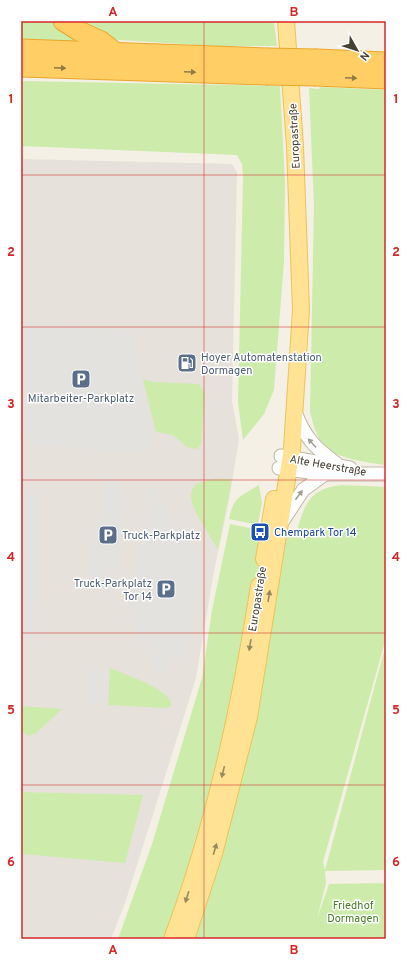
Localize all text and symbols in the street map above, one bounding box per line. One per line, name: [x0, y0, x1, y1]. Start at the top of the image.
text: A: [108, 5, 118, 21]
text: B: [290, 5, 299, 21]
north arrow: [337, 30, 377, 70]
text: N: [356, 48, 372, 63]
one-way arrow: [54, 65, 67, 71]
one-way arrow: [184, 69, 196, 76]
one-way arrow: [345, 74, 357, 81]
text: 1: [8, 92, 14, 108]
text: 1: [393, 92, 399, 108]
street label: Europastraße: [286, 103, 304, 169]
text: 2: [7, 245, 15, 261]
text: 2: [392, 245, 400, 261]
place label: Hoyer Automatenstation Dormagen: [201, 351, 322, 378]
fuel station icon: Hoyer Automatenstation Dormagen: [176, 352, 198, 374]
parking icon: Mitarbeiter-Parkplatz: [70, 368, 92, 390]
place label: Mitarbeiter-Parkplatz: [28, 392, 134, 406]
text: 3: [7, 397, 15, 413]
text: 3: [392, 397, 400, 413]
one-way arrow: [308, 439, 317, 448]
street label: Alte Heerstraße: [288, 452, 367, 480]
one-way arrow: [295, 490, 304, 501]
bus stop icon: Chempark Tor 14: [249, 521, 271, 543]
parking icon: Truck-Parkplatz: [97, 524, 119, 546]
place label: Chempark Tor 14: [274, 526, 357, 540]
place label: Truck-Parkplatz: [122, 529, 200, 543]
text: 4: [7, 550, 15, 566]
text: 4: [392, 550, 400, 566]
street label: Europastraße: [246, 566, 270, 633]
place label: Truck-Parkplatz Tor 14: [74, 577, 152, 604]
parking icon: Truck-Parkplatz Tor 14: [155, 578, 177, 600]
one-way arrow: [266, 590, 272, 602]
one-way arrow: [247, 639, 253, 651]
text: 5: [7, 703, 15, 719]
text: 5: [392, 703, 400, 719]
one-way arrow: [220, 766, 226, 778]
one-way arrow: [212, 842, 218, 854]
text: 6: [7, 855, 15, 871]
text: 6: [392, 855, 400, 871]
one-way arrow: [184, 891, 190, 903]
park label: Friedhof Dormagen: [327, 899, 379, 926]
text: A: [108, 943, 118, 959]
text: B: [290, 943, 299, 959]

